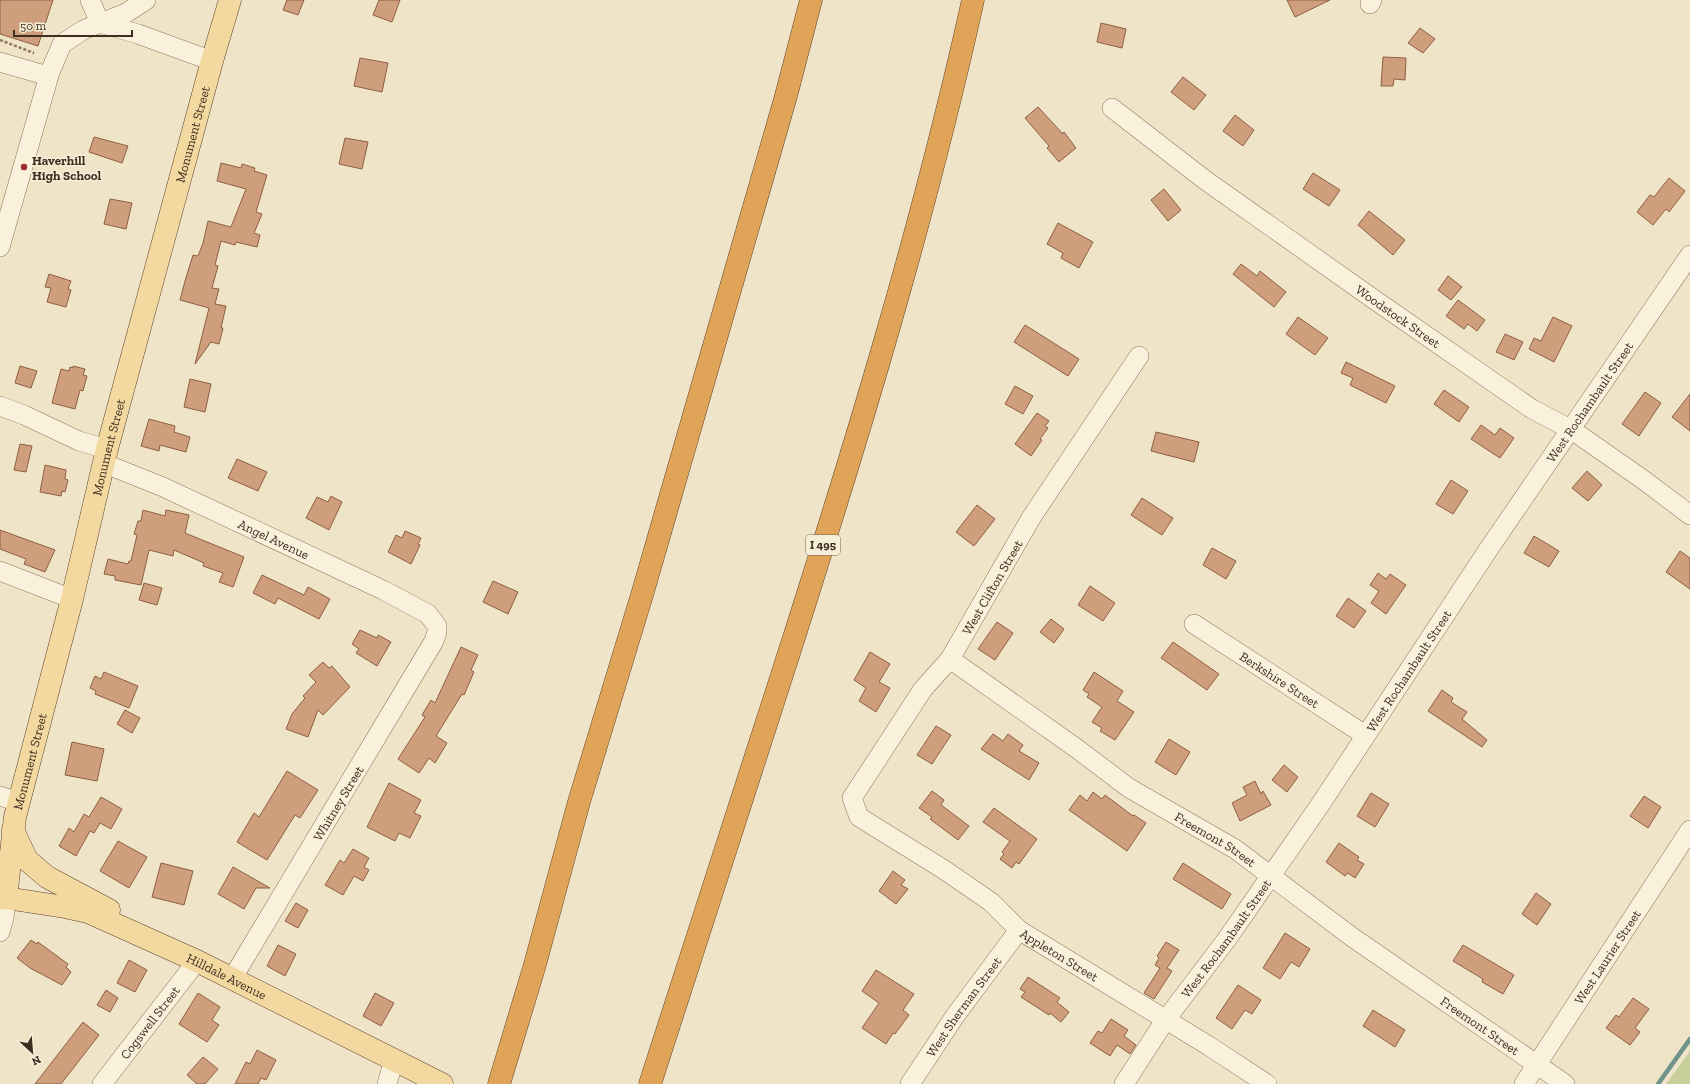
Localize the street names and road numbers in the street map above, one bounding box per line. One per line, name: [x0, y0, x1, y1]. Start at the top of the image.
street label: Monument Street: [172, 84, 213, 184]
street label: Woodstock Street: [1353, 282, 1443, 351]
street label: West Rochambault Street: [1543, 339, 1636, 465]
street label: Monument Street: [89, 397, 128, 497]
street label: Angel Avenue: [236, 516, 311, 562]
road number: I 495: [806, 535, 840, 555]
street label: West Clifton Street: [959, 537, 1026, 637]
street label: West Rochambault Street: [1363, 607, 1455, 735]
street label: Berkshire Street: [1237, 649, 1322, 711]
street label: Monument Street: [10, 711, 50, 812]
street label: Whitney Street: [310, 763, 367, 843]
street label: Freemont Street: [1172, 809, 1259, 870]
street label: West Rochambault Street: [1178, 876, 1274, 1001]
street label: West Laurier Street: [1571, 907, 1644, 1007]
street label: Appleton Street: [1017, 926, 1101, 985]
street label: Hilldale Avenue: [184, 950, 269, 1003]
street label: West Sherman Street: [923, 954, 1005, 1060]
street label: Cogswell Street: [117, 983, 183, 1062]
street label: Freemont Street: [1438, 993, 1522, 1058]

